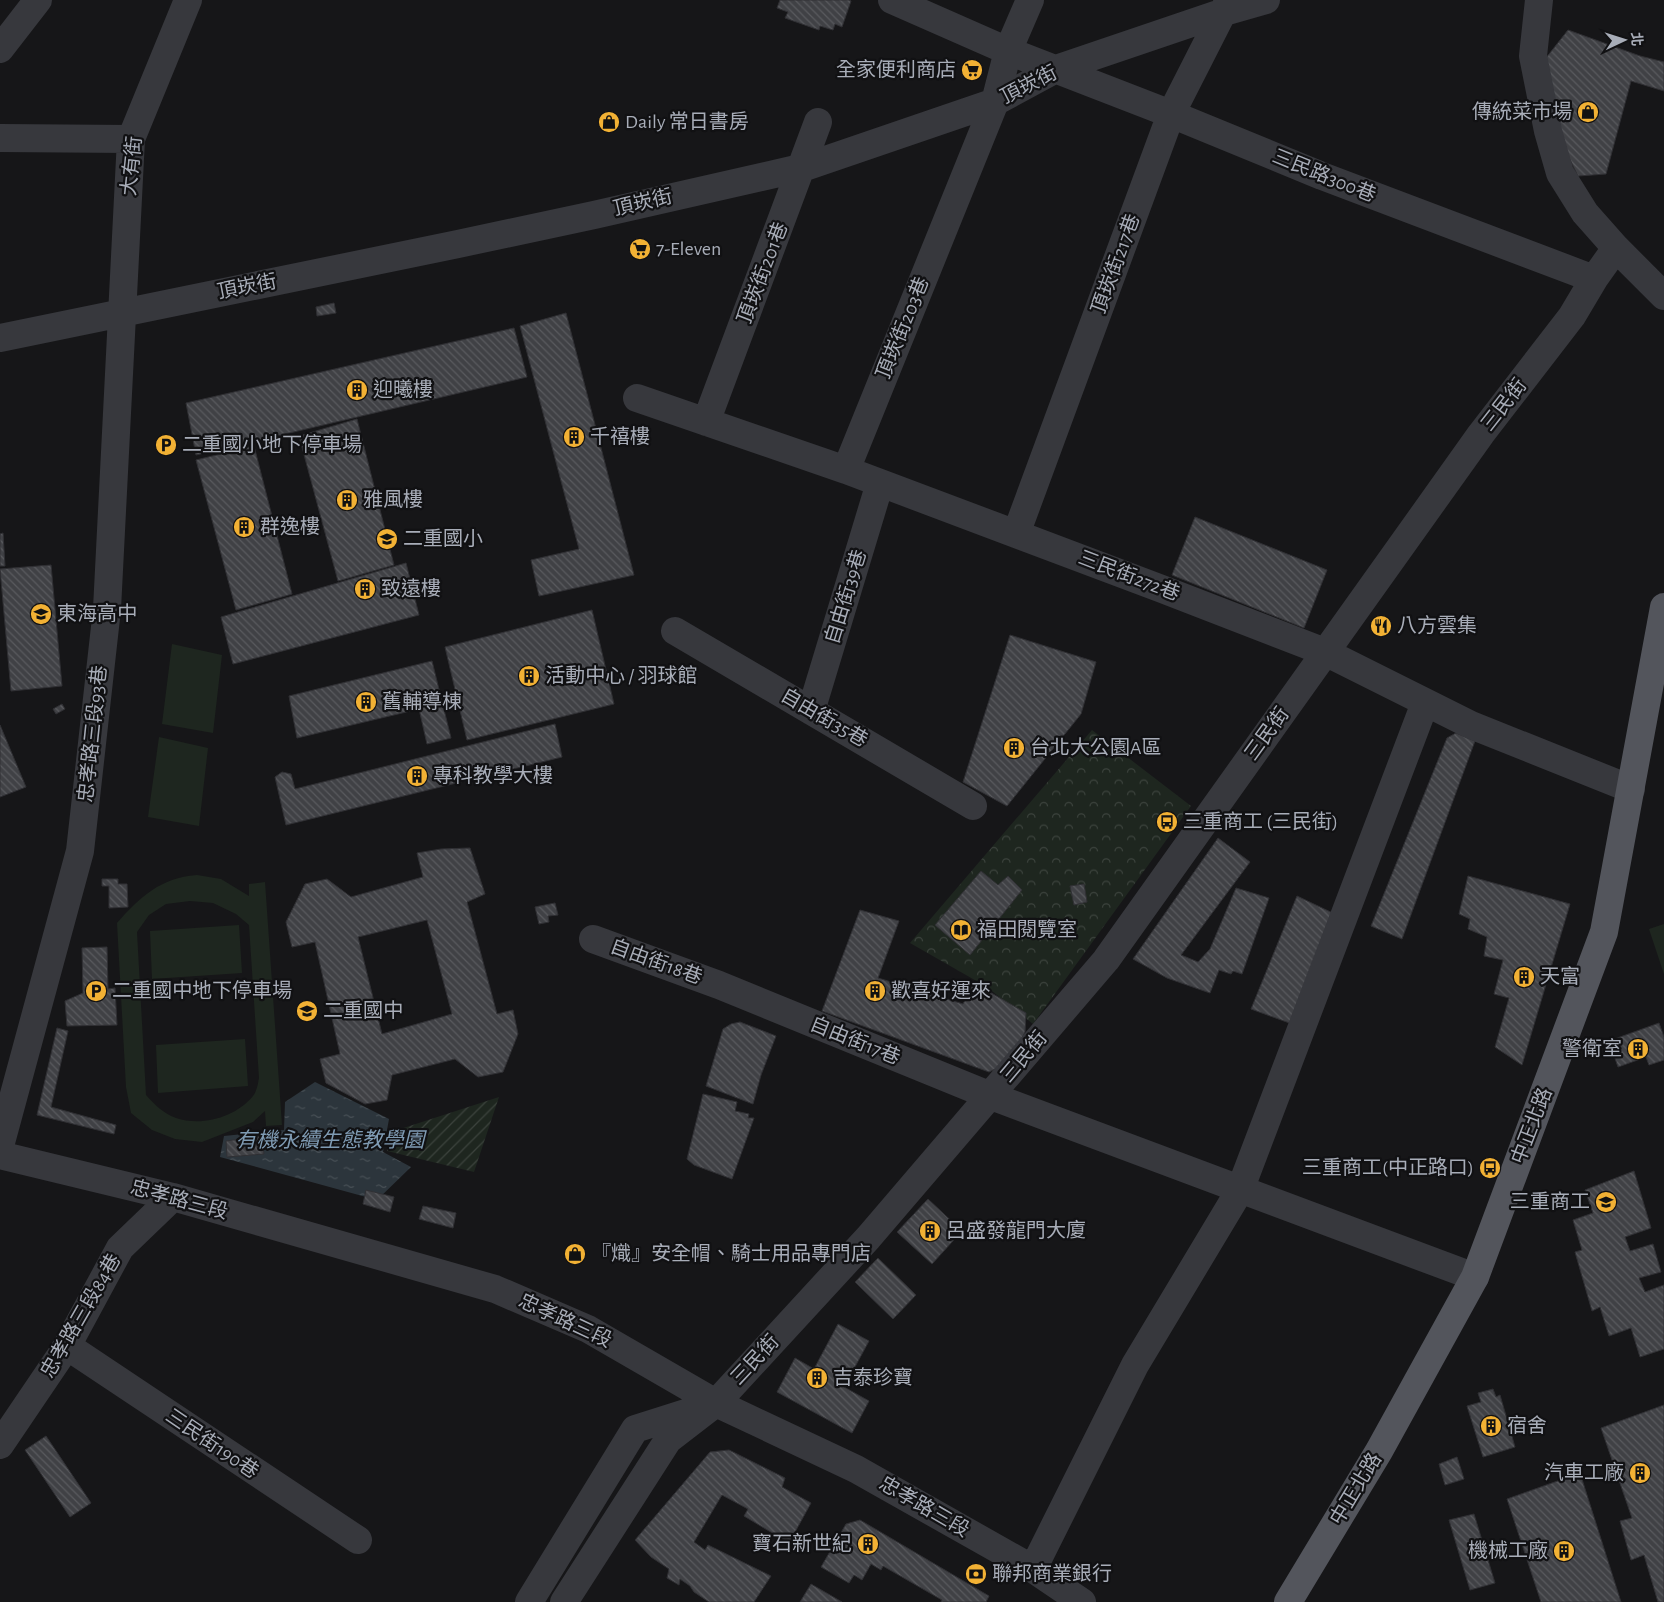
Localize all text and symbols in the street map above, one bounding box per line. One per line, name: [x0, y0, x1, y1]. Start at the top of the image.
north arrow: [1599, 15, 1649, 65]
text: 北: [1628, 32, 1644, 47]
supermarket icon: 全家便利商店: [960, 58, 984, 82]
place label: 全家便利商店: [836, 59, 956, 80]
street label: 頂崁街: [997, 62, 1060, 108]
shop icon: 傳統菜市場: [1576, 100, 1600, 124]
place label: 傳統菜市場: [1472, 101, 1572, 122]
shop icon: Daily 常日書房: [597, 110, 621, 134]
place label: Daily 常日書房: [625, 111, 749, 132]
street label: 大有街: [118, 135, 145, 197]
street label: 三民路300巷: [1270, 145, 1379, 206]
street label: 頂崁街: [611, 186, 674, 219]
street label: 頂崁街217巷: [1088, 211, 1143, 316]
street label: 頂崁街201巷: [734, 219, 791, 326]
supermarket icon: 7-Eleven: [628, 237, 652, 261]
place label: 7-Eleven: [656, 239, 721, 259]
street label: 頂崁街: [215, 270, 278, 303]
street label: 頂崁街203巷: [873, 274, 932, 382]
street label: 三民街: [1477, 375, 1530, 435]
building icon: 迎曦樓: [345, 378, 369, 402]
place label: 迎曦樓: [373, 378, 433, 400]
building icon: 千禧樓: [562, 425, 586, 449]
place label: 千禧樓: [590, 425, 650, 447]
parking icon: 二重國小地下停車場: [154, 433, 178, 457]
place label: 二重國小地下停車場: [182, 433, 362, 455]
building icon: 雅風樓: [335, 488, 359, 512]
place label: 雅風樓: [363, 488, 423, 510]
building icon: 群逸樓: [232, 515, 256, 539]
place label: 群逸樓: [260, 515, 320, 537]
school or university icon: 二重國小: [375, 527, 399, 551]
place label: 二重國小: [403, 528, 483, 549]
street label: 自由街39巷: [821, 547, 870, 647]
street label: 三民街272巷: [1076, 547, 1183, 604]
building icon: 致遠樓: [353, 577, 377, 601]
place label: 致遠樓: [381, 577, 441, 599]
school or university icon: 東海高中: [29, 602, 53, 626]
place label: 東海高中: [57, 602, 137, 624]
restaurant icon: 八方雲集: [1369, 614, 1393, 638]
place label: 八方雲集: [1397, 614, 1477, 636]
street label: 忠孝路三段93巷: [75, 664, 110, 803]
building icon: 活動中心 / 羽球館: [517, 664, 541, 688]
place label: 活動中心 / 羽球館: [545, 665, 697, 686]
street label: 自由街35巷: [777, 684, 871, 751]
building icon: 舊輔導棟: [354, 690, 378, 714]
place label: 舊輔導棟: [382, 690, 462, 712]
street label: 三民街: [1240, 703, 1293, 764]
building icon: 台北大公園A區: [1002, 736, 1026, 760]
place label: 台北大公園A區: [1030, 737, 1162, 758]
building icon: 專科教學大樓: [405, 764, 429, 788]
place label: 專科教學大樓: [433, 764, 553, 786]
bus stop icon: 三重商工 (三民街): [1155, 810, 1179, 834]
place label: 三重商工 (三民街): [1183, 811, 1338, 832]
library icon: 福田閱覽室: [949, 918, 973, 942]
place label: 福田閱覽室: [977, 919, 1077, 940]
street label: 自由街18巷: [607, 935, 705, 988]
building icon: 天富: [1512, 965, 1536, 989]
place label: 天富: [1540, 966, 1580, 987]
parking icon: 二重國中地下停車場: [84, 979, 108, 1003]
place label: 二重國中地下停車場: [112, 979, 292, 1001]
building icon: 歡喜好運來: [863, 979, 887, 1003]
place label: 歡喜好運來: [891, 980, 991, 1001]
school or university icon: 二重國中: [295, 999, 319, 1023]
place label: 二重國中: [323, 1000, 403, 1021]
street label: 自由街17巷: [807, 1013, 903, 1068]
street label: 三民街: [996, 1027, 1051, 1086]
building icon: 警衛室: [1626, 1037, 1650, 1061]
place label: 警衛室: [1562, 1038, 1622, 1059]
street label: 中正北路: [1507, 1085, 1556, 1167]
water label: 有機永續生態教學園: [236, 1129, 427, 1151]
bus stop icon: 三重商工(中正路口): [1478, 1156, 1502, 1180]
place label: 三重商工(中正路口): [1302, 1157, 1474, 1178]
street label: 忠孝路三段: [128, 1176, 230, 1223]
school or university icon: 三重商工: [1594, 1190, 1618, 1214]
place label: 三重商工: [1510, 1191, 1590, 1212]
building icon: 呂盛發龍門大廈: [918, 1219, 942, 1243]
place label: 呂盛發龍門大廈: [946, 1219, 1086, 1241]
shop icon: 『熾』安全帽、騎士用品專門店: [563, 1242, 587, 1266]
place label: 『熾』安全帽、騎士用品專門店: [591, 1243, 871, 1264]
street label: 忠孝路三段84巷: [37, 1250, 124, 1381]
street label: 忠孝路三段: [515, 1290, 615, 1351]
street label: 三民街: [726, 1331, 783, 1389]
building icon: 吉泰珍寶: [805, 1366, 829, 1390]
place label: 吉泰珍寶: [833, 1367, 913, 1388]
street label: 三民街190巷: [162, 1405, 262, 1482]
building icon: 宿舍: [1479, 1414, 1503, 1438]
place label: 宿舍: [1507, 1415, 1547, 1436]
street label: 中正北路: [1326, 1449, 1385, 1528]
place label: 汽車工廠: [1544, 1461, 1624, 1483]
building icon: 汽車工廠: [1628, 1461, 1652, 1485]
street label: 忠孝路三段: [876, 1472, 973, 1541]
place label: 寶石新世紀: [752, 1532, 852, 1554]
building icon: 寶石新世紀: [856, 1532, 880, 1556]
place label: 機械工廠: [1468, 1539, 1548, 1561]
building icon: 機械工廠: [1552, 1539, 1576, 1563]
bank icon: 聯邦商業銀行: [964, 1562, 988, 1586]
place label: 聯邦商業銀行: [992, 1563, 1112, 1584]

